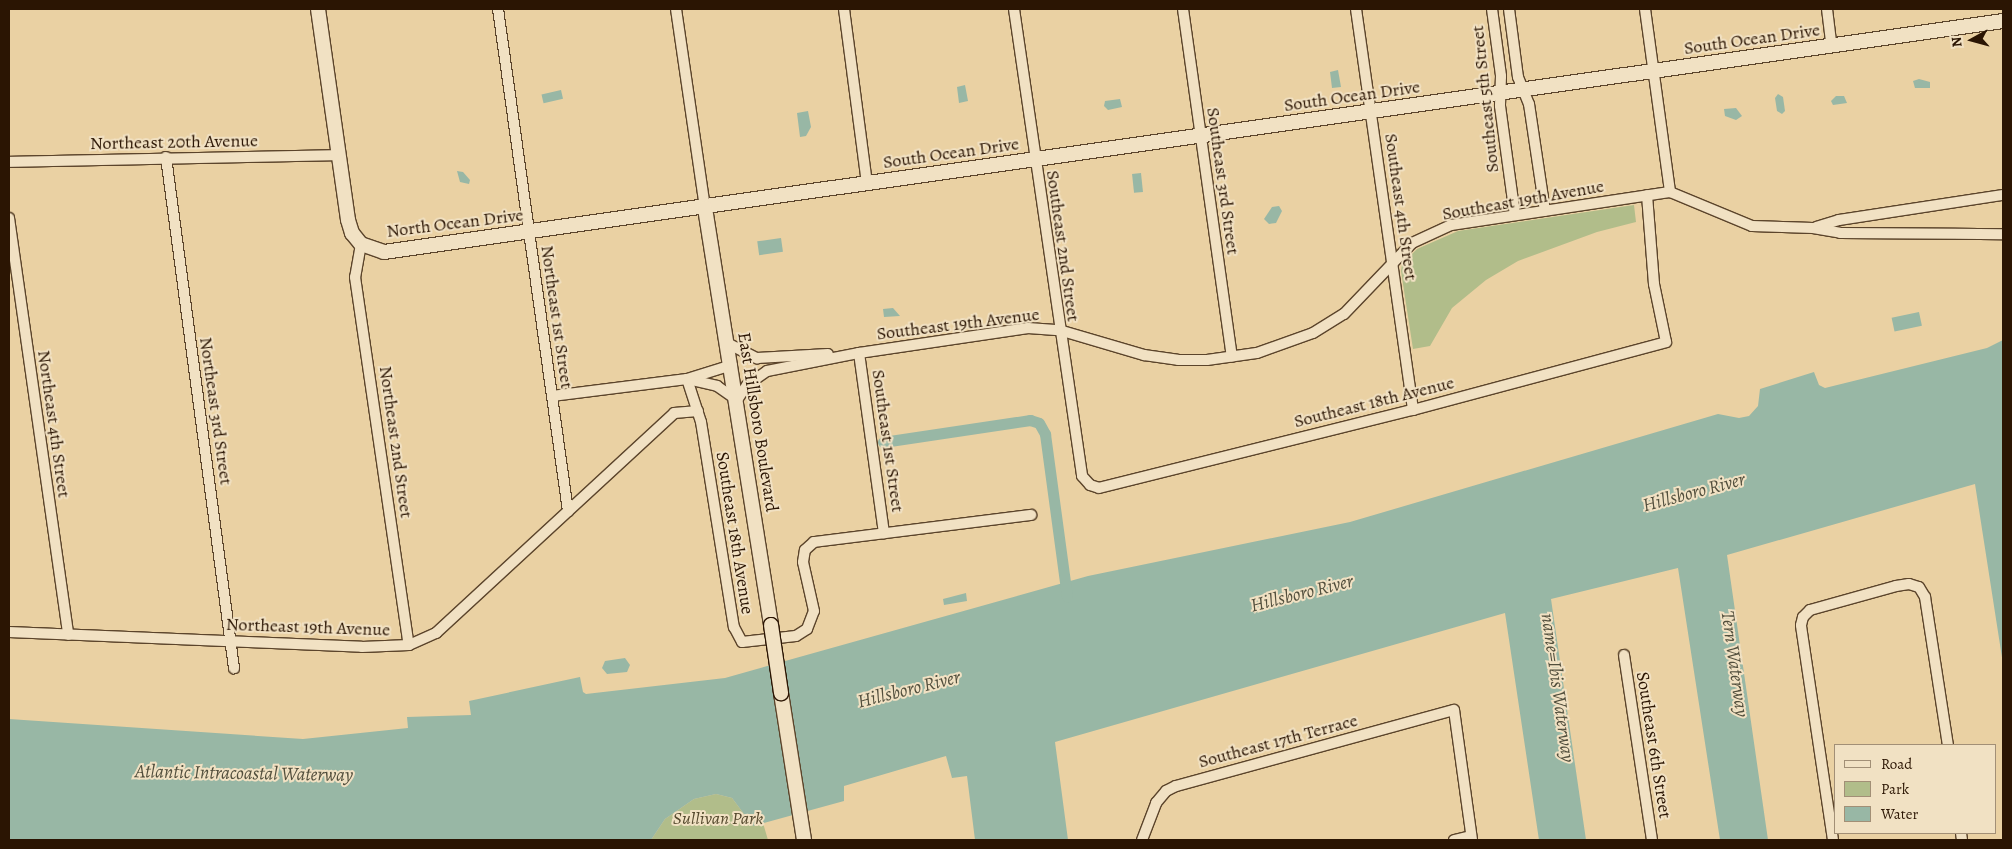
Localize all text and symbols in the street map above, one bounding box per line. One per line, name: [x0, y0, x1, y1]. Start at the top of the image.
north arrow: [1947, 15, 1997, 65]
street label: South Ocean Drive: [1683, 19, 1821, 59]
street label: Southeast 5th Street: [1467, 24, 1503, 174]
text: N: [1947, 36, 1967, 48]
street label: South Ocean Drive: [1283, 76, 1421, 116]
street label: Southeast 3rd Street: [1202, 106, 1244, 256]
street label: Northeast 20th Avenue: [90, 130, 258, 154]
street label: Southeast 4th Street: [1380, 132, 1422, 282]
street label: South Ocean Drive: [882, 133, 1020, 173]
street label: Southeast 2nd Street: [1042, 169, 1084, 323]
street label: Southeast 19th Avenue: [1441, 175, 1605, 225]
street label: North Ocean Drive: [385, 204, 525, 242]
street label: Northeast 1st Street: [536, 244, 578, 390]
street label: Southeast 19th Avenue: [875, 303, 1041, 345]
street label: East Hillsboro Boulevard: [733, 331, 783, 513]
street label: Northeast 3rd Street: [195, 336, 237, 486]
street label: Northeast 4th Street: [33, 349, 75, 499]
street label: Northeast 2nd Street: [375, 365, 417, 519]
street label: Southeast 1st Street: [867, 368, 909, 514]
street label: Southeast 18th Avenue: [1292, 372, 1456, 432]
street label: Southeast 18th Avenue: [711, 450, 759, 616]
water label: Hillsboro River: [1640, 468, 1748, 518]
water label: Hillsboro River: [1248, 570, 1356, 618]
water label: Tern Waterway: [1715, 609, 1753, 719]
water label: name=Ibis Waterway: [1535, 612, 1579, 764]
street label: Northeast 19th Avenue: [226, 613, 390, 641]
water label: Hillsboro River: [855, 666, 963, 714]
street label: Southeast 6th Street: [1632, 670, 1676, 820]
street label: Southeast 17th Terrace: [1196, 709, 1360, 773]
legend: [1834, 744, 1997, 834]
text: Road: [1881, 754, 1912, 774]
water label: Atlantic Intracoastal Waterway: [135, 761, 353, 787]
text: Park: [1881, 779, 1909, 799]
text: Water: [1881, 804, 1918, 824]
park label: Sullivan Park: [673, 807, 763, 829]

